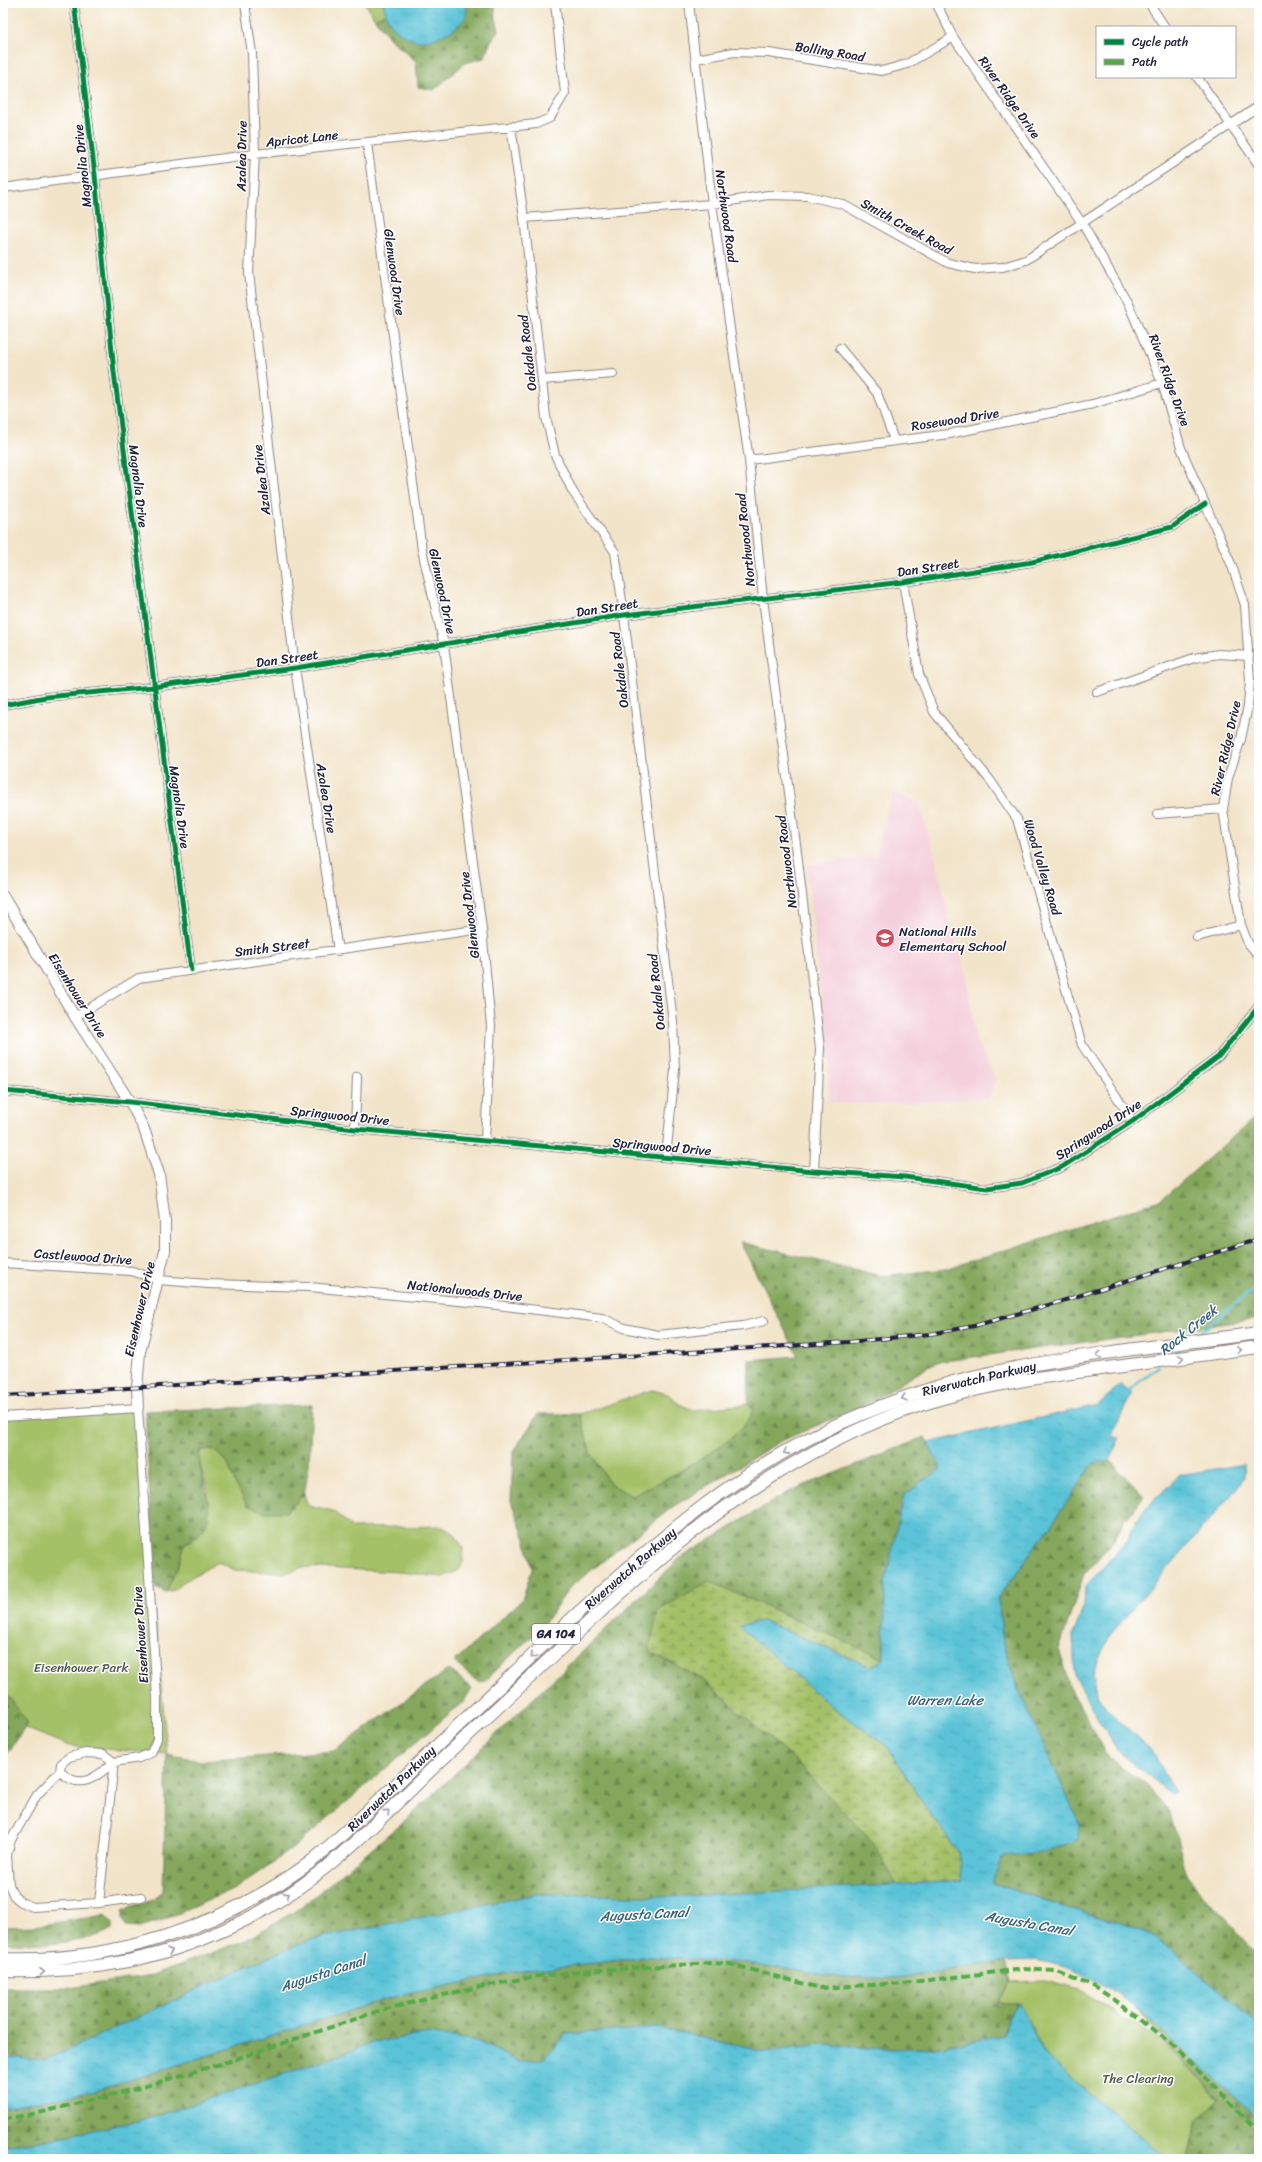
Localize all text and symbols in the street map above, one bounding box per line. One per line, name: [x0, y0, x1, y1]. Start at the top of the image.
legend: [1096, 26, 1236, 78]
text: Cycle path: [1132, 31, 1188, 53]
street label: Bolling Road: [793, 35, 868, 69]
street label: River Ridge Drive: [972, 51, 1047, 144]
text: Path: [1132, 51, 1157, 73]
street label: Azalea Drive: [229, 120, 254, 193]
street label: Magnolia Drive: [67, 123, 98, 209]
street label: Apricot Lane: [264, 123, 340, 154]
street label: Northwood Road: [709, 168, 745, 265]
street label: Smith Creek Road: [857, 192, 958, 262]
street label: Glenwood Drive: [377, 227, 412, 317]
street label: Oakdale Road: [511, 312, 544, 392]
street label: River Ridge Drive: [1142, 331, 1197, 430]
street label: Rosewood Drive: [910, 401, 1001, 438]
street label: Magnolia Drive: [122, 443, 155, 529]
street label: Azalea Drive: [246, 443, 277, 518]
street label: Northwood Road: [729, 491, 762, 588]
street label: Glenwood Drive: [422, 546, 463, 636]
street label: Dan Street: [895, 551, 961, 584]
street label: Dan Street: [574, 591, 640, 624]
street label: Oakdale Road: [603, 629, 636, 709]
street label: Dan Street: [255, 643, 320, 674]
street label: River Ridge Drive: [1203, 698, 1248, 798]
street label: Azalea Drive: [309, 760, 343, 835]
street label: Magnolia Drive: [162, 764, 197, 850]
street label: Northwood Road: [769, 813, 804, 910]
street label: Wood Valley Road: [1017, 816, 1068, 919]
street label: Glenwood Drive: [453, 870, 486, 960]
place label: National Hills Elementary School: [899, 920, 1007, 958]
school or university icon: National Hills Elementary School: [874, 927, 896, 949]
street label: Smith Street: [233, 931, 312, 964]
street label: Eisenhower Drive: [42, 948, 113, 1043]
street label: Oakdale Road: [641, 952, 672, 1031]
street label: Springwood Drive: [1050, 1093, 1146, 1166]
street label: Springwood Drive: [289, 1099, 391, 1132]
street label: Springwood Drive: [612, 1131, 713, 1162]
street label: Castlewood Drive: [33, 1242, 133, 1271]
street label: Eisenhower Drive: [117, 1259, 162, 1359]
street label: Nationalwoods Drive: [406, 1273, 524, 1308]
water label: Rock Creek: [1153, 1298, 1224, 1362]
one-way arrow: [1236, 1345, 1242, 1354]
one-way arrow: [1096, 1350, 1102, 1359]
street label: Riverwatch Parkway: [920, 1354, 1039, 1403]
one-way arrow: [1178, 1354, 1184, 1363]
one-way arrow: [901, 1394, 908, 1402]
one-way arrow: [783, 1447, 790, 1455]
street label: Riverwatch Parkway: [579, 1521, 682, 1615]
street label: Eisenhower Drive: [126, 1586, 155, 1684]
road number: GA 104: [532, 1624, 580, 1644]
one-way arrow: [530, 1651, 537, 1658]
park label: Eisenhower Park: [34, 1656, 128, 1679]
water label: Warren Lake: [907, 1688, 985, 1713]
street label: Riverwatch Parkway: [342, 1740, 441, 1837]
one-way arrow: [382, 1810, 390, 1817]
one-way arrow: [283, 1892, 290, 1900]
water label: Augusta Canal: [598, 1900, 692, 1929]
water label: Augusta Canal: [982, 1903, 1078, 1944]
one-way arrow: [166, 1947, 173, 1955]
water label: Augusta Canal: [276, 1947, 372, 1999]
one-way arrow: [39, 1967, 45, 1976]
park label: The Clearing: [1102, 2067, 1174, 2090]

